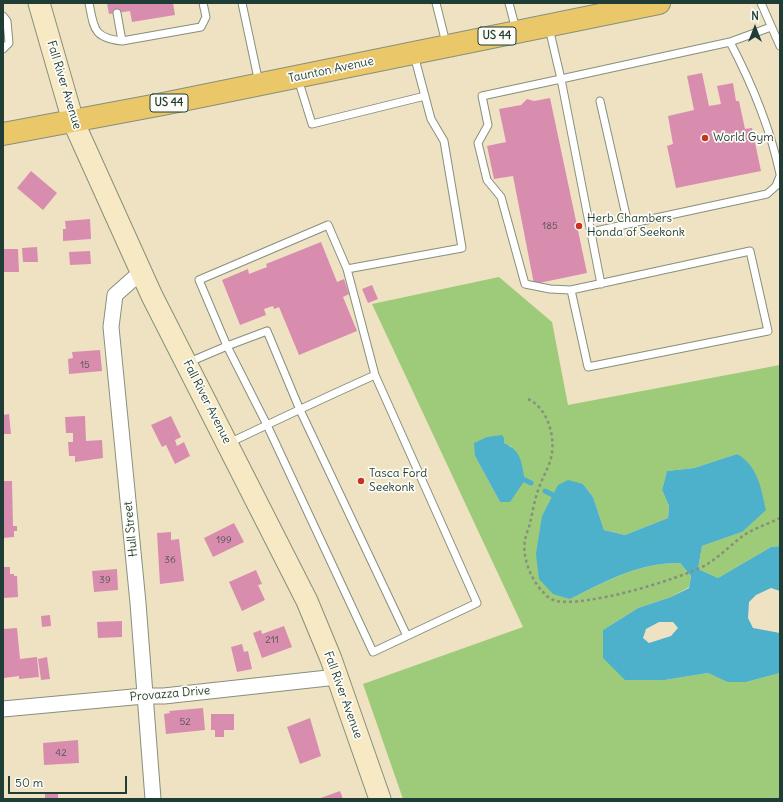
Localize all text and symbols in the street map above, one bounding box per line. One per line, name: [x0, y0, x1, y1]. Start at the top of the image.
north arrow: [735, 8, 775, 48]
text: N: [751, 9, 759, 23]
road number: US 44: [478, 27, 516, 45]
street label: Fall River Avenue: [44, 39, 84, 131]
street label: Taunton Avenue: [287, 54, 375, 86]
road number: US 44: [150, 94, 188, 112]
place label: World Gym: [713, 131, 774, 145]
marker: World Gym: [700, 133, 710, 143]
place label: Herb Chambers Honda of Seekonk: [587, 212, 685, 240]
house number: 185: [542, 220, 558, 232]
marker: Herb Chambers Honda of Seekonk: [574, 221, 584, 231]
street label: Fall River Avenue: [180, 358, 234, 446]
house number: 15: [80, 359, 90, 371]
place label: Tasca Ford Seekonk: [369, 467, 427, 495]
marker: Tasca Ford Seekonk: [356, 476, 366, 486]
street label: Hull Street: [121, 500, 141, 558]
house number: 199: [216, 534, 232, 546]
house number: 36: [164, 554, 176, 566]
house number: 39: [99, 574, 111, 586]
house number: 211: [265, 634, 279, 646]
street label: Fall River Avenue: [321, 649, 365, 741]
street label: Provazza Drive: [129, 683, 211, 705]
house number: 52: [179, 716, 191, 728]
house number: 42: [55, 747, 67, 759]
scale bar: [10, 768, 129, 794]
text: 50 m: [15, 775, 43, 790]

